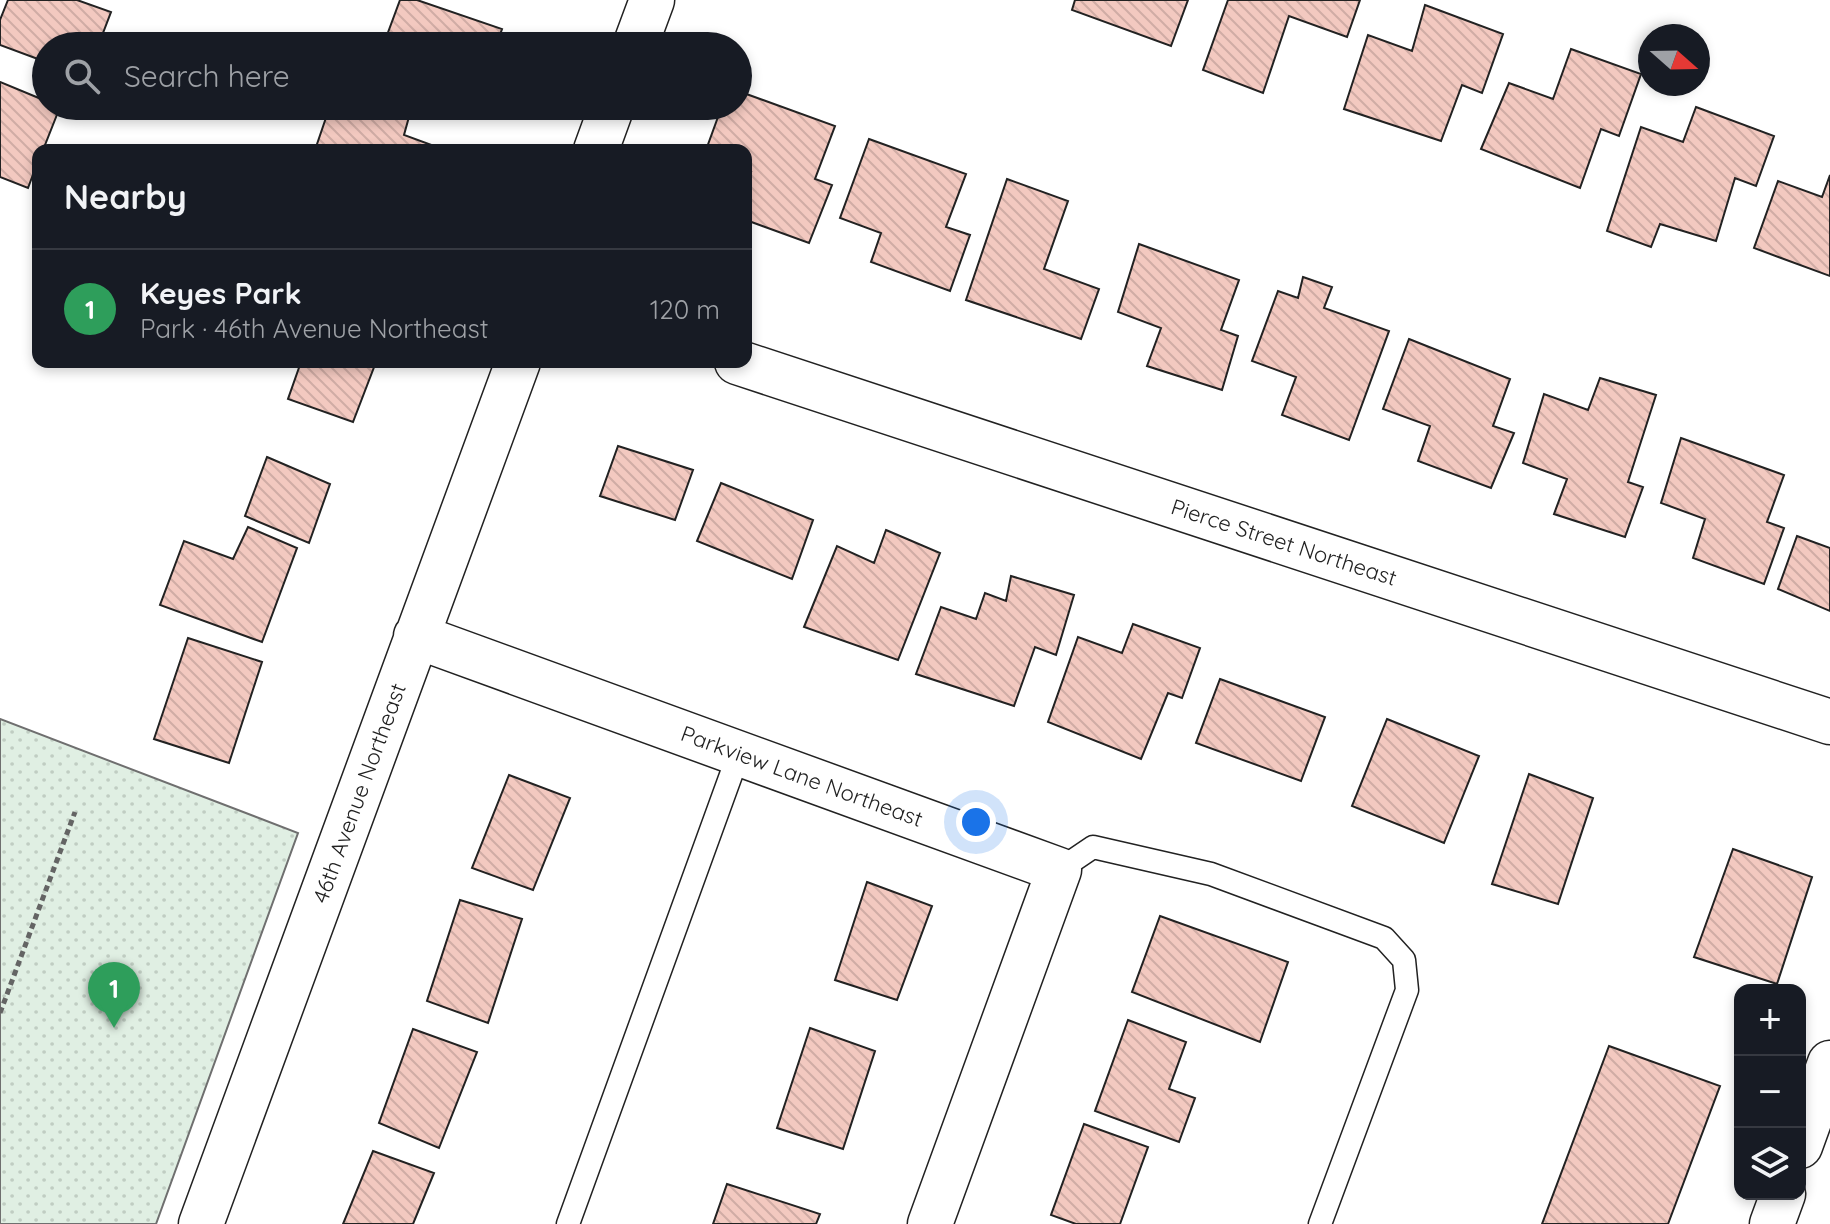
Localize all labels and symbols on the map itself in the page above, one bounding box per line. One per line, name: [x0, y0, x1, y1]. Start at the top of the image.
north arrow: [1638, 24, 1710, 96]
street label: Pierce Street Northeast: [1168, 492, 1400, 592]
street label: 46th Avenue Northeast: [306, 679, 412, 907]
street label: Parkview Lane Northeast: [677, 719, 927, 833]
your location: [956, 802, 996, 842]
pin: 1: [88, 962, 140, 1028]

